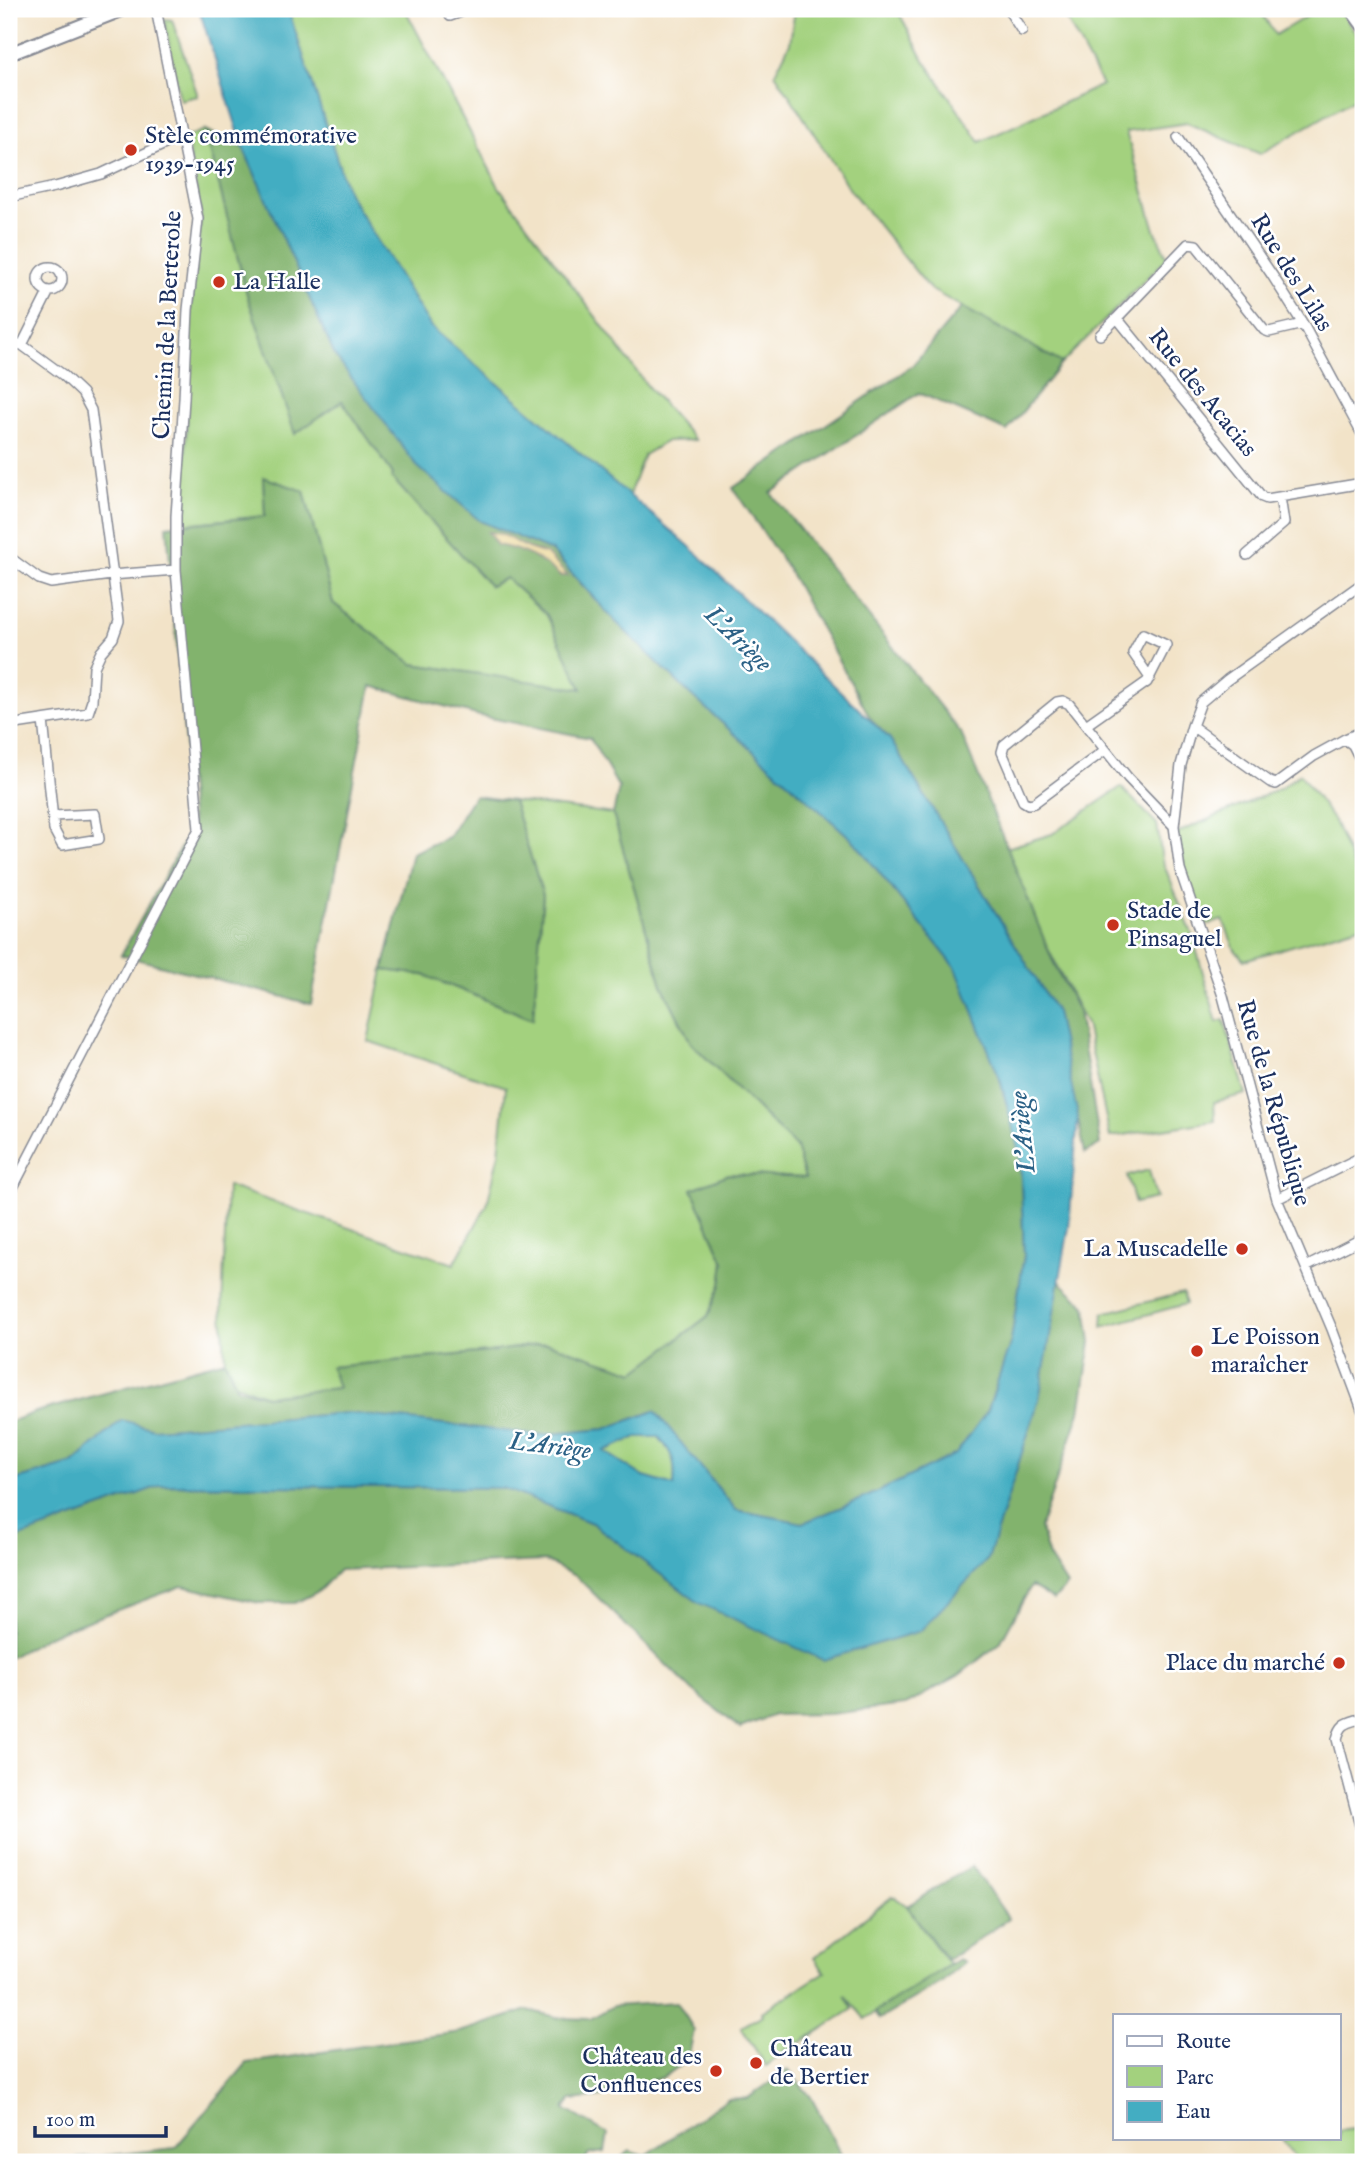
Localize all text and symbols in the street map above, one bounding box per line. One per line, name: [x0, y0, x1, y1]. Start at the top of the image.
place label: Stèle commémorative 1939-1945: [145, 121, 357, 180]
marker: Stèle commémorative 1939-1945: [123, 142, 139, 158]
street label: Rue des Lilas: [1243, 208, 1339, 338]
street label: Chemin de la Berterole: [147, 210, 189, 440]
place label: La Halle: [233, 267, 321, 298]
marker: La Halle: [211, 274, 227, 290]
street label: Rue des Acacias: [1141, 322, 1263, 464]
water label: L'Ariège: [696, 598, 779, 680]
place label: Stade de Pinsaguel: [1127, 896, 1222, 955]
marker: Stade de Pinsaguel: [1105, 917, 1121, 933]
street label: Rue de la République: [1229, 996, 1317, 1210]
water label: L'Ariège: [1002, 1089, 1045, 1176]
place label: La Muscadelle: [1084, 1234, 1228, 1265]
marker: La Muscadelle: [1234, 1241, 1250, 1257]
place label: Le Poisson maraîcher: [1211, 1322, 1320, 1381]
marker: Le Poisson maraîcher: [1189, 1343, 1205, 1359]
water label: L'Ariège: [506, 1424, 593, 1468]
place label: Place du marché: [1165, 1648, 1325, 1679]
marker: Place du marché: [1331, 1655, 1347, 1671]
legend: [1113, 2014, 1340, 2140]
text: Route: [1176, 2029, 1231, 2056]
place label: Château de Bertier: [770, 2034, 869, 2093]
place label: Château des Confluences: [580, 2042, 702, 2101]
marker: Château de Bertier: [748, 2055, 764, 2071]
marker: Château des Confluences: [708, 2063, 724, 2079]
text: Parc: [1176, 2065, 1214, 2092]
scale bar: [35, 2094, 166, 2138]
text: Eau: [1176, 2099, 1211, 2126]
text: 100 m: [46, 2107, 95, 2134]

